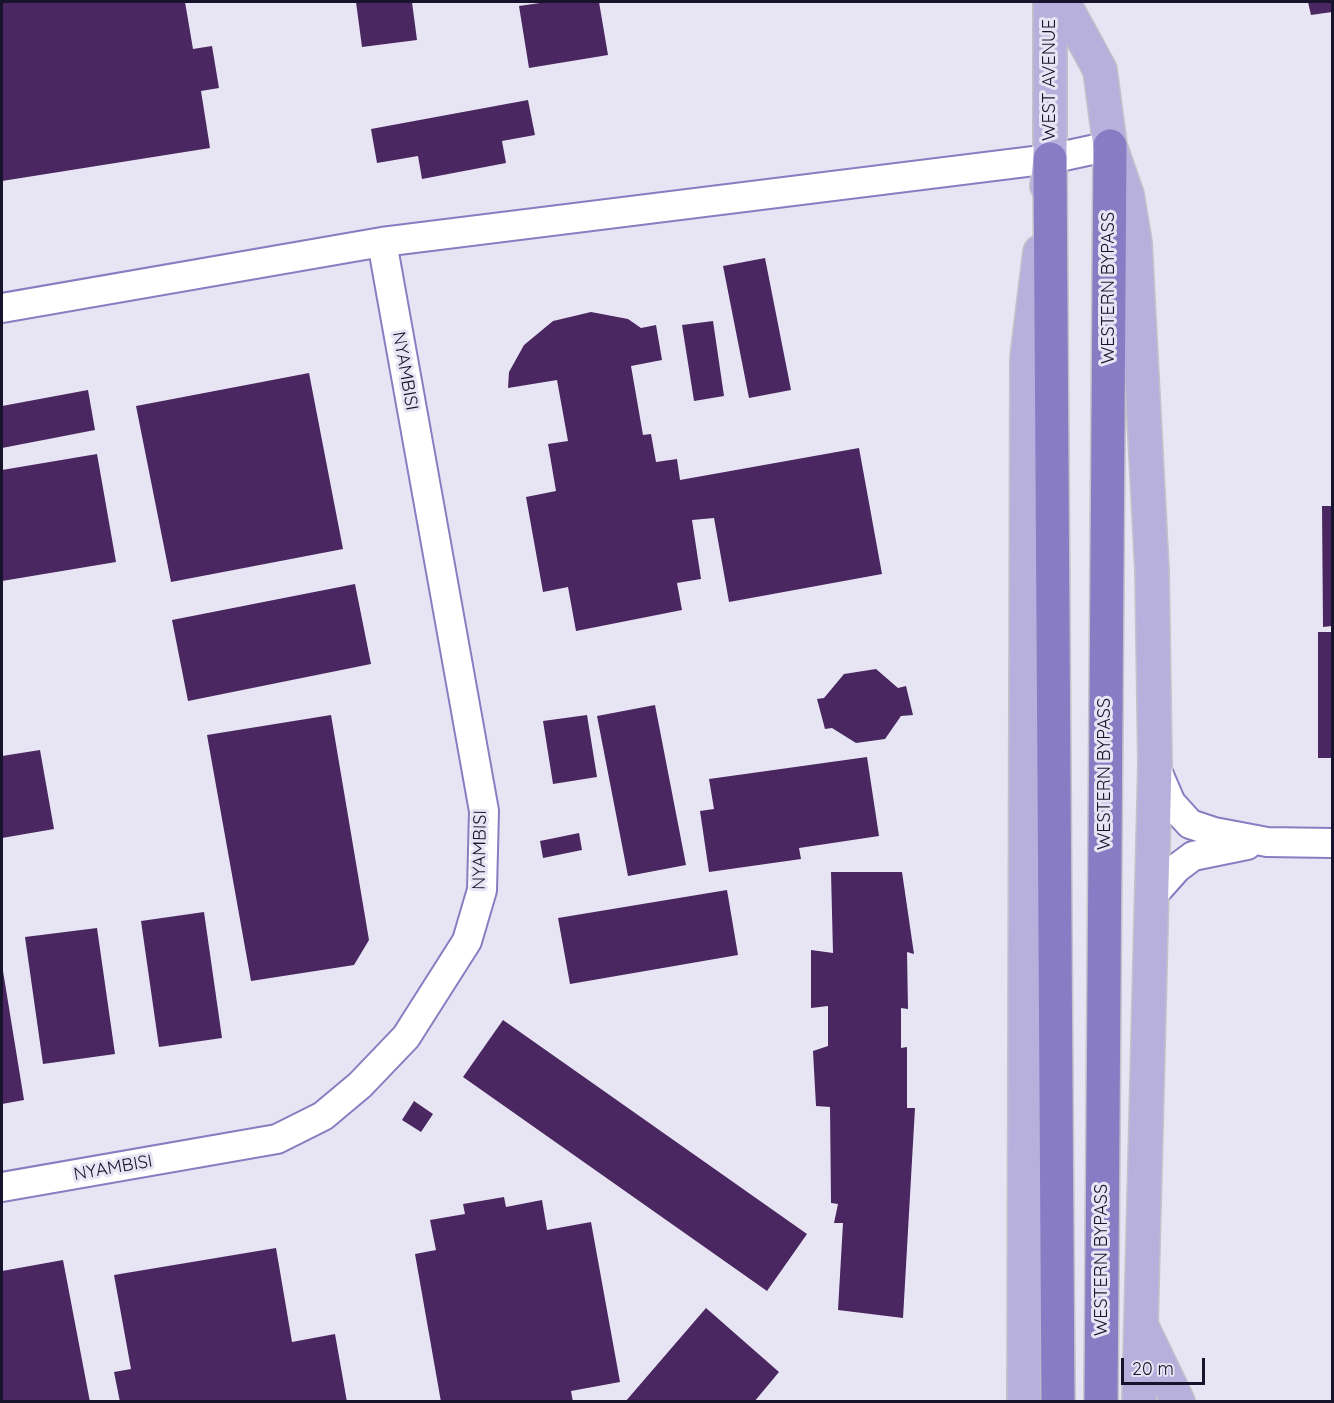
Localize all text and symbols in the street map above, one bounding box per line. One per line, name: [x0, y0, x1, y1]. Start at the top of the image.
street label: WEST AVENUE: [1039, 19, 1061, 141]
street label: WESTERN BYPASS: [1098, 212, 1120, 364]
street label: NYAMBISI: [387, 330, 423, 412]
street label: WESTERN BYPASS: [1094, 698, 1116, 850]
street label: NYAMBISI: [469, 810, 491, 890]
street label: NYAMBISI: [72, 1150, 154, 1186]
street label: WESTERN BYPASS: [1091, 1184, 1113, 1336]
scale bar: [1124, 1346, 1208, 1384]
text: 20 m: [1132, 1357, 1174, 1380]

